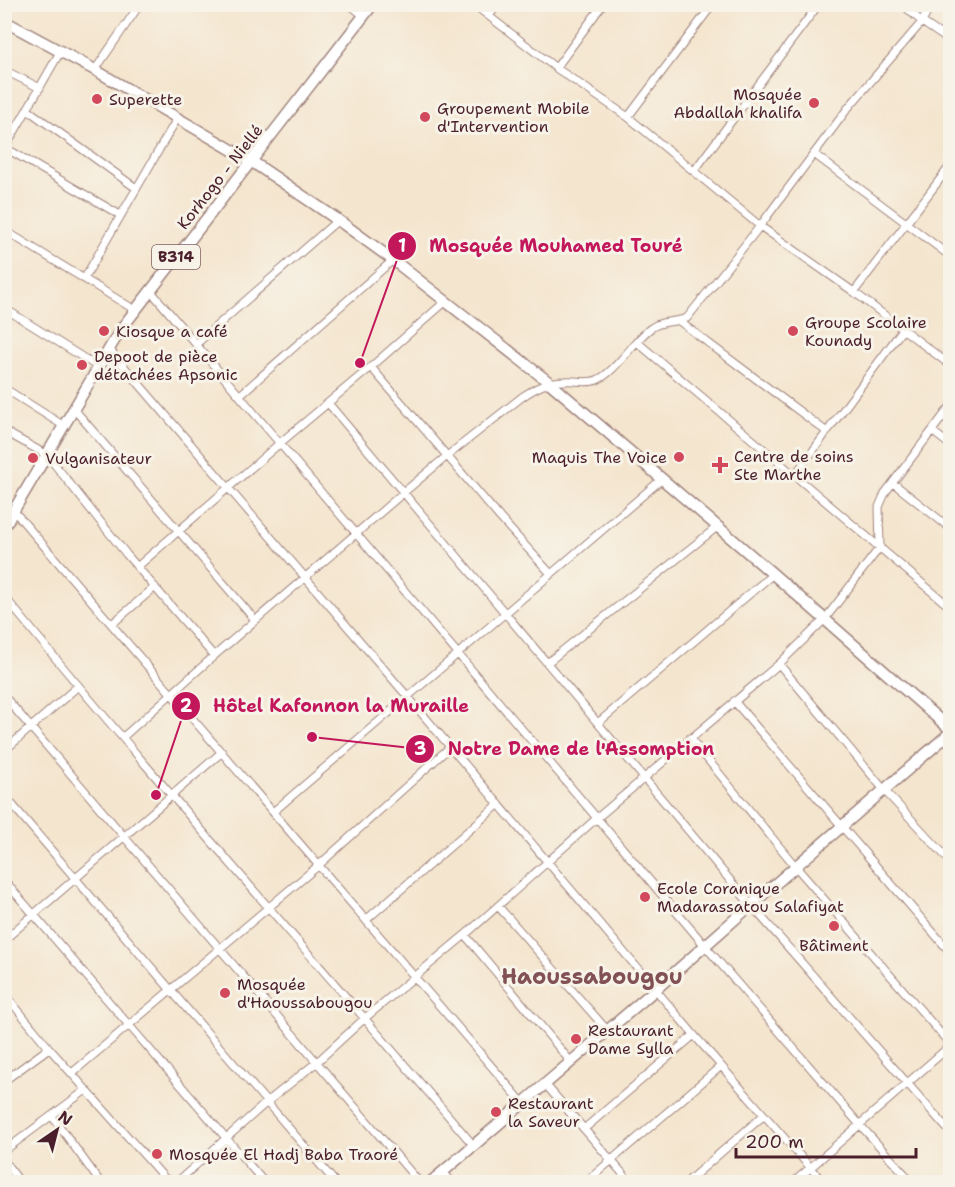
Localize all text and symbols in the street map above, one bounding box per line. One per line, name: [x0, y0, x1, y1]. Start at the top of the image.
place label: Mosquée Abdallah khalifa: [673, 84, 802, 123]
place label: Superette: [109, 89, 182, 110]
marker: Superette: [90, 92, 104, 106]
marker: Mosquée Abdallah khalifa: [807, 96, 821, 110]
place label: Groupement Mobile d'Intervention: [437, 98, 590, 137]
marker: Groupement Mobile d'Intervention: [418, 110, 432, 124]
street label: Korhogo - Niellé: [173, 120, 267, 234]
callout: Mosquée Mouhamed Touré: [387, 228, 694, 264]
text: 1: [398, 234, 406, 258]
text: Mosquée Mouhamed Touré: [429, 234, 683, 258]
road number: B314: [152, 245, 200, 269]
place label: Groupe Scolaire Kounady: [805, 312, 927, 351]
place label: Kiosque a café: [116, 321, 228, 342]
marker: Kiosque a café: [97, 324, 111, 338]
marker: Groupe Scolaire Kounady: [786, 324, 800, 338]
place label: Depoot de pièce détachées Apsonic: [94, 346, 238, 385]
marker: Depoot de pièce détachées Apsonic: [75, 358, 89, 372]
place label: Centre de soins Ste Marthe: [734, 446, 854, 485]
place label: Maquis The Voice: [532, 447, 667, 468]
place label: Vulganisateur: [45, 448, 152, 469]
marker: Maquis The Voice: [672, 450, 686, 464]
marker: Vulganisateur: [26, 451, 40, 465]
marker: Centre de soins Ste Marthe: [711, 456, 729, 474]
callout: Hôtel Kafonnon la Muraille: [171, 688, 481, 724]
text: 2: [180, 694, 193, 718]
text: Hôtel Kafonnon la Muraille: [213, 694, 469, 718]
callout: Notre Dame de l'Assomption: [405, 731, 726, 767]
text: 3: [414, 737, 426, 761]
text: Notre Dame de l'Assomption: [448, 737, 714, 761]
place label: Ecole Coranique Madarassatou Salafiyat: [657, 878, 844, 917]
marker: Ecole Coranique Madarassatou Salafiyat: [638, 890, 652, 904]
marker: Bâtiment: [827, 919, 841, 933]
place label: Bâtiment: [799, 935, 869, 956]
district label: Haoussabougou: [501, 962, 683, 991]
place label: Mosquée d'Haoussabougou: [237, 974, 372, 1013]
marker: Mosquée d'Haoussabougou: [218, 986, 232, 1000]
place label: Restaurant Dame Sylla: [588, 1020, 674, 1059]
marker: Restaurant Dame Sylla: [569, 1032, 583, 1046]
place label: Restaurant la Saveur: [508, 1093, 594, 1132]
north arrow: [27, 1100, 87, 1160]
marker: Restaurant la Saveur: [489, 1105, 503, 1119]
text: N: [54, 1106, 77, 1130]
scale bar: [736, 1121, 916, 1159]
text: 200 m: [745, 1130, 804, 1154]
place label: Mosquée El Hadj Baba Traoré: [169, 1144, 398, 1165]
marker: Mosquée El Hadj Baba Traoré: [150, 1147, 164, 1161]

